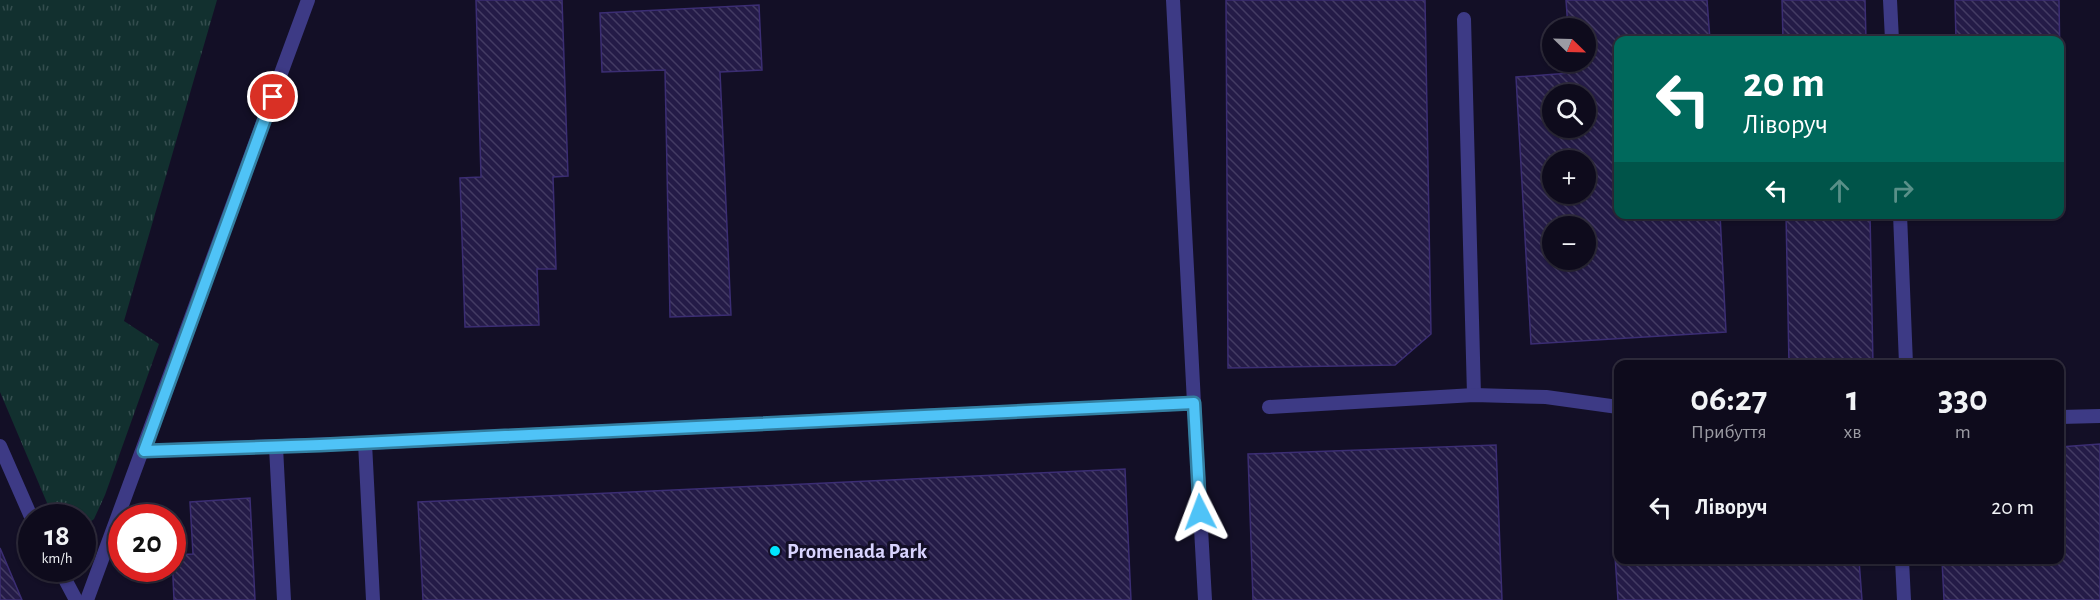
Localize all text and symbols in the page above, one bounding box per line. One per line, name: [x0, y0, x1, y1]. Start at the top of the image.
north arrow: [1542, 18, 1596, 72]
map controls: [1542, 18, 1596, 270]
icon: left: [1644, 60, 1722, 138]
text: 20 m: [1743, 62, 1825, 104]
pin: [247, 71, 298, 122]
icon: arrive: [256, 80, 289, 113]
button: search: [1542, 84, 1596, 138]
text: Ліворуч: [1743, 111, 1828, 138]
button: +: [1542, 150, 1596, 204]
icon: left: [1760, 174, 1793, 207]
icon: ahead: [1823, 174, 1856, 207]
icon: right: [1886, 174, 1919, 207]
button: −: [1542, 216, 1596, 270]
text: 06:27: [1690, 381, 1767, 417]
text: 1: [1846, 381, 1859, 417]
text: 330: [1938, 381, 1988, 417]
text: Прибуття: [1691, 422, 1767, 442]
text: хв: [1843, 422, 1862, 442]
text: m: [1955, 422, 1971, 442]
position arrow: [1168, 480, 1232, 544]
icon: left: [1644, 491, 1677, 524]
text: Ліворуч: [1695, 496, 1768, 518]
text: 20 m: [1991, 496, 2034, 518]
speed limit sign: 20: [108, 504, 186, 582]
text: 18: [44, 521, 70, 551]
place label: Promenada Park: [787, 541, 928, 562]
marker: Promenada Park: [768, 544, 782, 558]
text: km/h: [42, 551, 72, 566]

